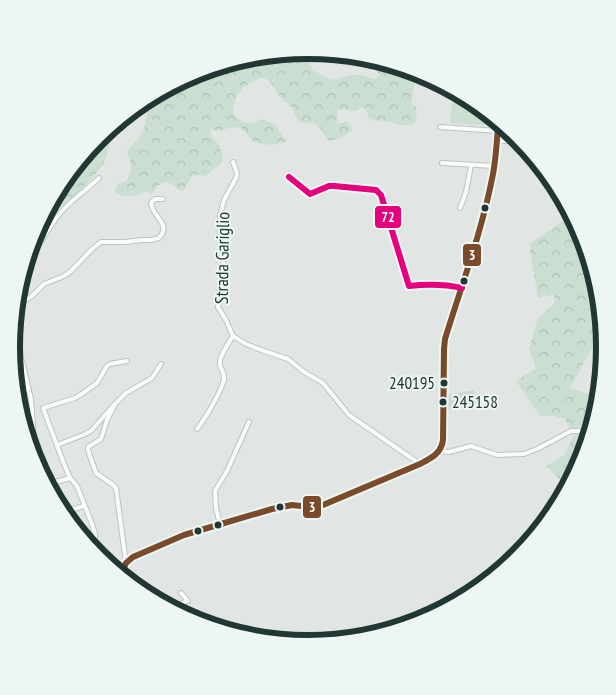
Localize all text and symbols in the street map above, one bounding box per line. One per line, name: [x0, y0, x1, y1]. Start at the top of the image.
unlabelled marker: [480, 203, 490, 213]
line badge: 72: [374, 205, 402, 229]
text: 72: [381, 208, 395, 226]
street label: Strada Gariglio: [210, 212, 234, 304]
line badge: 3: [462, 243, 482, 267]
text: 3: [469, 246, 475, 264]
unlabelled marker: [459, 276, 469, 286]
place label: 240195: [389, 372, 435, 394]
marker: 240195: [439, 378, 449, 388]
place label: 245158: [452, 391, 498, 413]
marker: 245158: [438, 397, 448, 407]
line badge: 3: [302, 495, 322, 519]
text: 3: [309, 498, 315, 516]
unlabelled marker: [275, 502, 285, 512]
unlabelled marker: [213, 520, 223, 530]
unlabelled marker: [193, 526, 203, 536]

